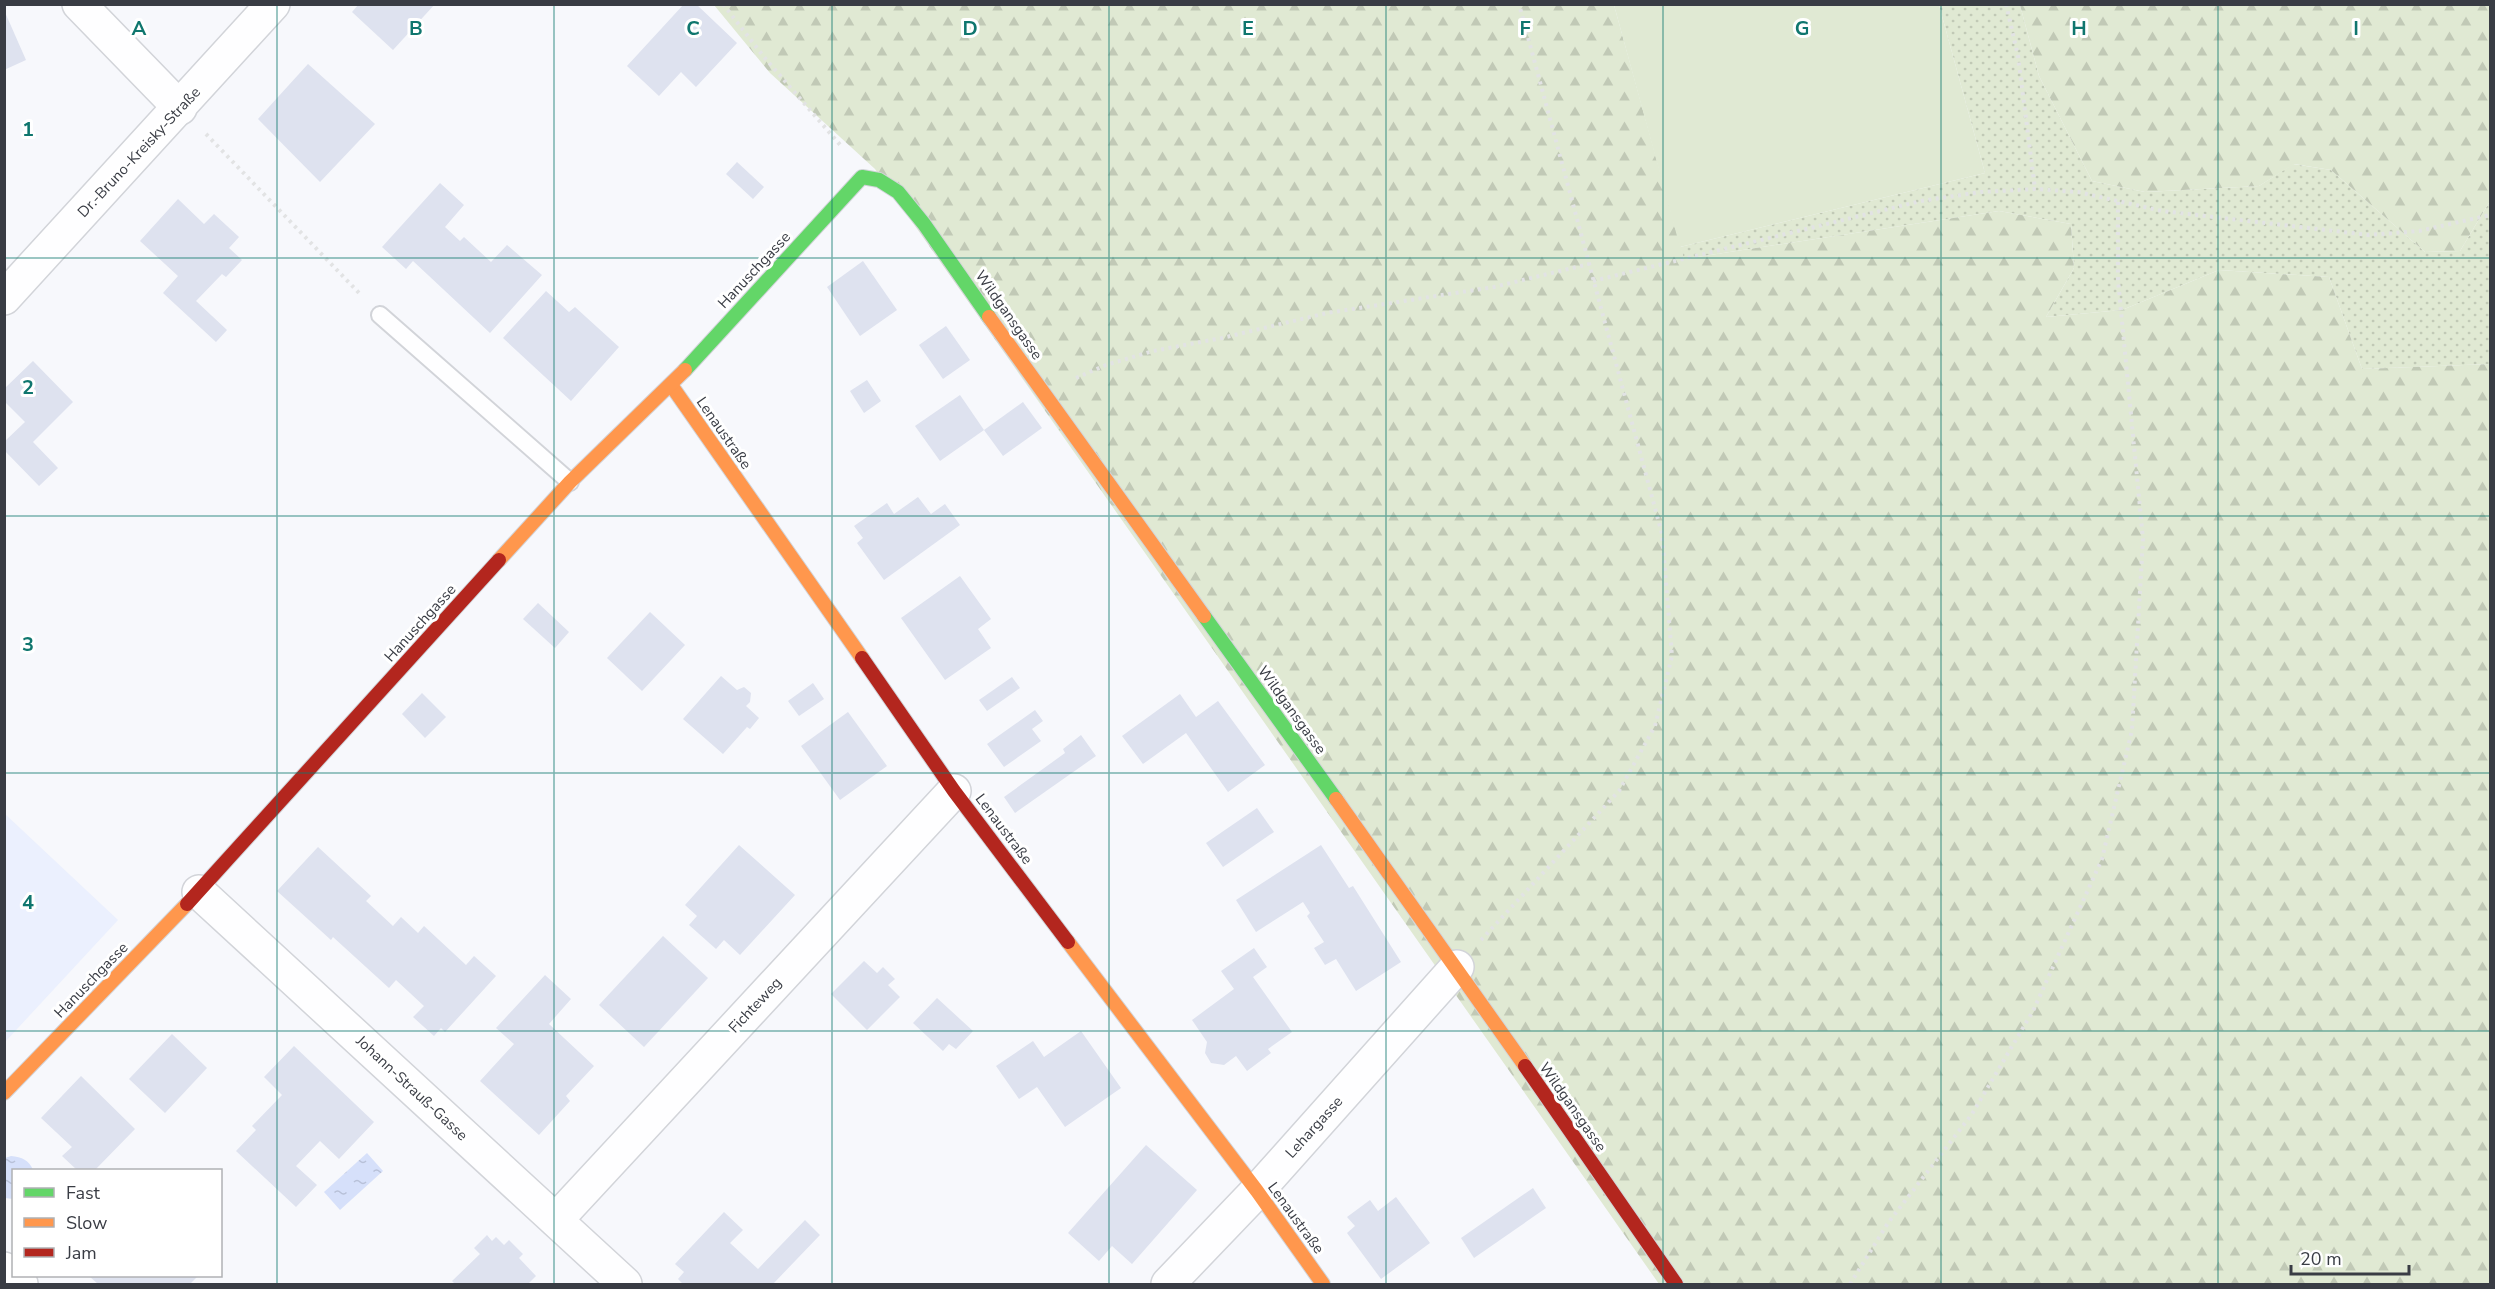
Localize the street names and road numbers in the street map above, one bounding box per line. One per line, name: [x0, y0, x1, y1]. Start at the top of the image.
street label: Dr.-Bruno-Kreisky-Straße: [73, 82, 205, 222]
street label: Hanuschgasse: [713, 227, 795, 313]
street label: Wildgansgasse: [971, 266, 1047, 364]
street label: Lenaustraße: [692, 393, 756, 473]
street label: Hanuschgasse: [380, 580, 460, 666]
street label: Wildgansgasse: [1253, 662, 1331, 758]
street label: Lenaustraße: [971, 790, 1037, 868]
street label: Hanuschgasse: [50, 938, 132, 1022]
street label: Fichteweg: [724, 973, 786, 1037]
street label: Johann-Strauß-Gasse: [351, 1030, 472, 1145]
street label: Wildgansgasse: [1535, 1058, 1611, 1156]
street label: Lehargasse: [1281, 1092, 1347, 1162]
street label: Lenaustraße: [1263, 1178, 1329, 1258]

